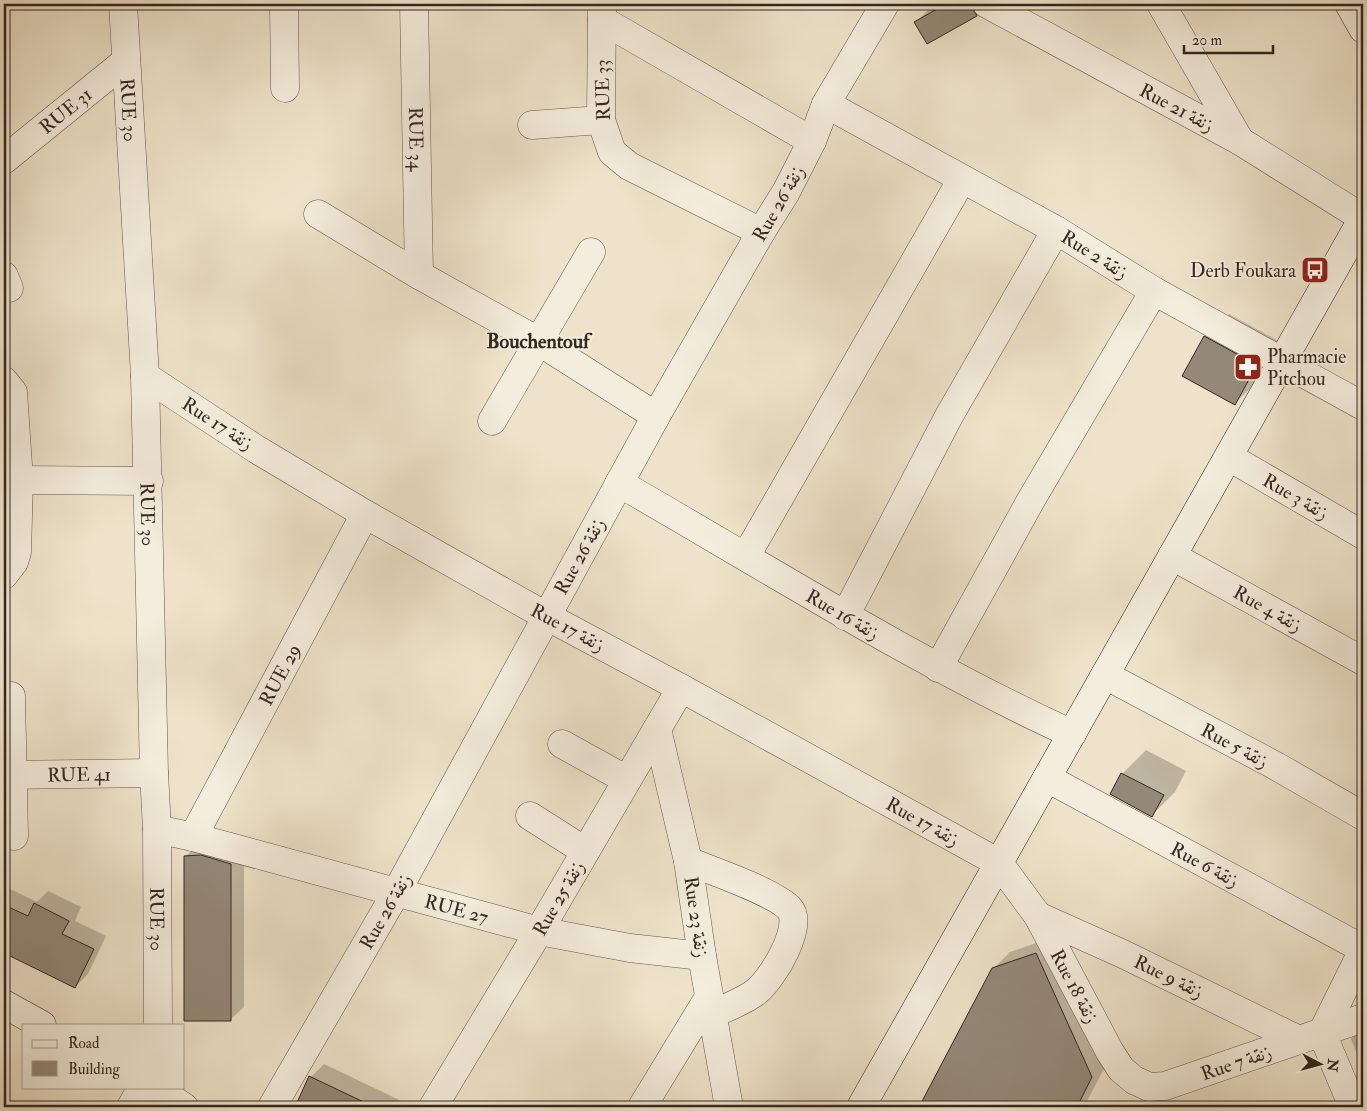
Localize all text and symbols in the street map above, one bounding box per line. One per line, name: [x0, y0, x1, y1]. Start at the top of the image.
scale bar: [1184, 22, 1273, 54]
text: 20 m: [1192, 31, 1222, 50]
street label: RUE 33: [590, 59, 616, 121]
street label: RUE 30: [114, 77, 142, 142]
street label: Rue 21 زنقة: [1135, 78, 1218, 138]
street label: RUE 31: [35, 83, 97, 139]
street label: RUE 34: [403, 107, 428, 172]
street label: Rue 26 زنقة: [747, 161, 810, 246]
street label: Rue 2 زنقة: [1057, 225, 1132, 285]
bus stop icon: Derb Foukara: [1300, 255, 1330, 285]
place label: Derb Foukara: [1190, 259, 1296, 283]
district label: Bouchentouf: [486, 329, 593, 354]
place label: Pharmacie Pitchou: [1267, 345, 1346, 391]
pharmacy icon: Pharmacie Pitchou: [1233, 352, 1263, 382]
street label: Rue 17 زنقة: [177, 392, 258, 456]
street label: Rue 3 زنقة: [1258, 468, 1333, 525]
street label: RUE 30: [134, 482, 160, 546]
street label: Rue 26 زنقة: [549, 514, 611, 599]
street label: Rue 4 زنقة: [1229, 580, 1306, 638]
street label: Rue 16 زنقة: [801, 584, 884, 646]
street label: Rue 17 زنقة: [526, 598, 609, 657]
street label: RUE 29: [254, 640, 306, 710]
street label: Rue 5 زنقة: [1197, 718, 1272, 774]
street label: RUE 41: [47, 763, 111, 787]
street label: Rue 17 زنقة: [882, 792, 963, 852]
street label: Rue 6 زنقة: [1166, 837, 1243, 893]
street label: Rue 25 زنقة: [528, 857, 590, 940]
street label: Rue 26 زنقة: [354, 869, 417, 954]
street label: Rue 23 زنقة: [678, 875, 714, 959]
street label: RUE 30: [144, 887, 169, 951]
street label: RUE 27: [422, 889, 491, 930]
street label: Rue 18 زنقة: [1045, 945, 1104, 1028]
street label: Rue 9 زنقة: [1130, 950, 1207, 1004]
legend: [22, 1024, 185, 1088]
text: Road: [68, 1034, 100, 1053]
north arrow: [1294, 1038, 1344, 1088]
street label: Rue 7 زنقة: [1198, 1040, 1275, 1086]
text: N: [1323, 1057, 1342, 1073]
text: Building: [68, 1060, 120, 1079]

